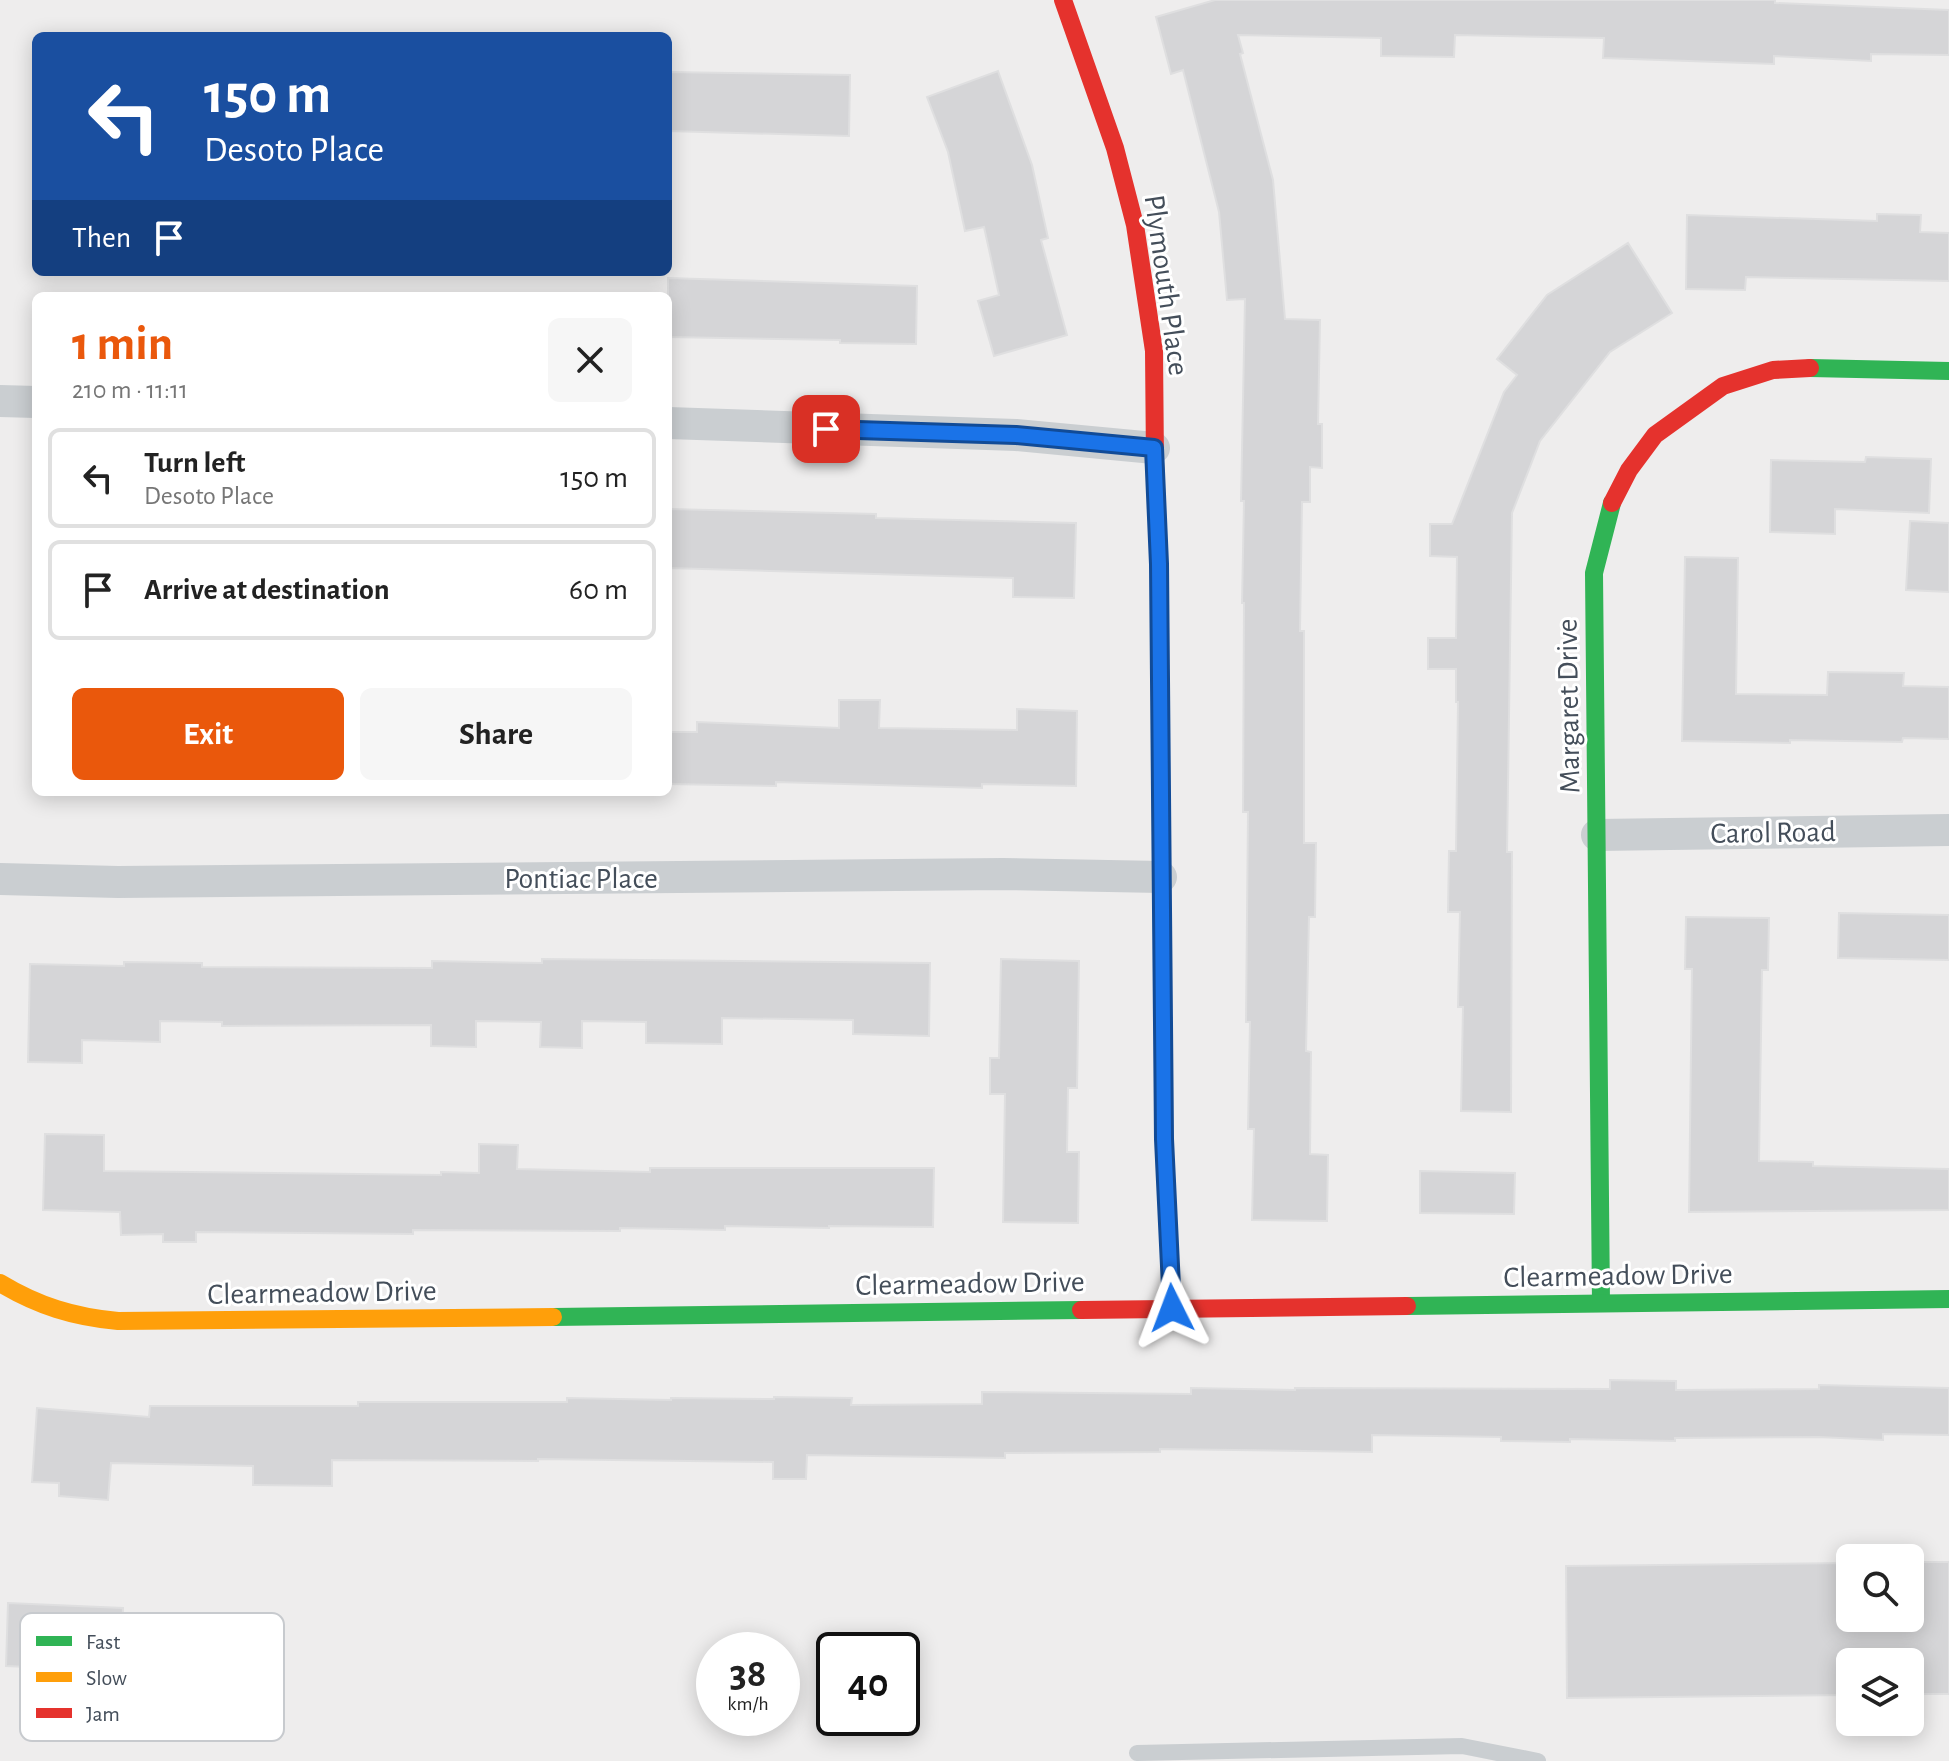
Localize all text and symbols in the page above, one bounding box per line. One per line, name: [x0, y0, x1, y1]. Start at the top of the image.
icon: left: [72, 64, 176, 168]
text: 150 m: [204, 67, 331, 123]
text: Desoto Place: [204, 132, 384, 168]
street label: Plymouth Place: [1138, 193, 1194, 377]
icon: arrive: [147, 216, 191, 260]
text: Then: [72, 223, 131, 253]
button: close: [548, 318, 632, 402]
text: 1 min: [72, 321, 173, 369]
text: 210 m · 11:11: [72, 377, 188, 403]
pin: [792, 395, 860, 463]
icon: arrive: [804, 407, 848, 451]
text: Turn left: [144, 448, 245, 478]
icon: left: [76, 456, 120, 500]
text: 150 m: [560, 463, 628, 493]
text: Desoto Place: [144, 483, 274, 509]
icon: arrive: [76, 568, 120, 612]
text: Arrive at destination: [144, 575, 390, 605]
text: 60 m: [569, 575, 628, 605]
street label: Margaret Drive: [1552, 618, 1586, 794]
button: Exit: [72, 688, 344, 780]
button: Share: [360, 688, 632, 780]
street label: Carol Road: [1710, 817, 1836, 849]
street label: Pontiac Place: [504, 864, 658, 894]
street label: Clearmeadow Drive: [1503, 1259, 1733, 1293]
position arrow: [1130, 1266, 1214, 1350]
street label: Clearmeadow Drive: [855, 1267, 1085, 1301]
street label: Clearmeadow Drive: [207, 1276, 437, 1310]
map controls: [1836, 1544, 1924, 1736]
button: search: [1836, 1544, 1924, 1632]
legend: [20, 1613, 284, 1741]
text: Fast: [86, 1631, 120, 1653]
speed limit sign: 40: [816, 1632, 920, 1736]
button: layers: [1836, 1648, 1924, 1736]
text: 38: [730, 1654, 766, 1694]
text: Slow: [86, 1667, 127, 1689]
text: km/h: [727, 1694, 769, 1714]
text: Jam: [86, 1703, 120, 1725]

